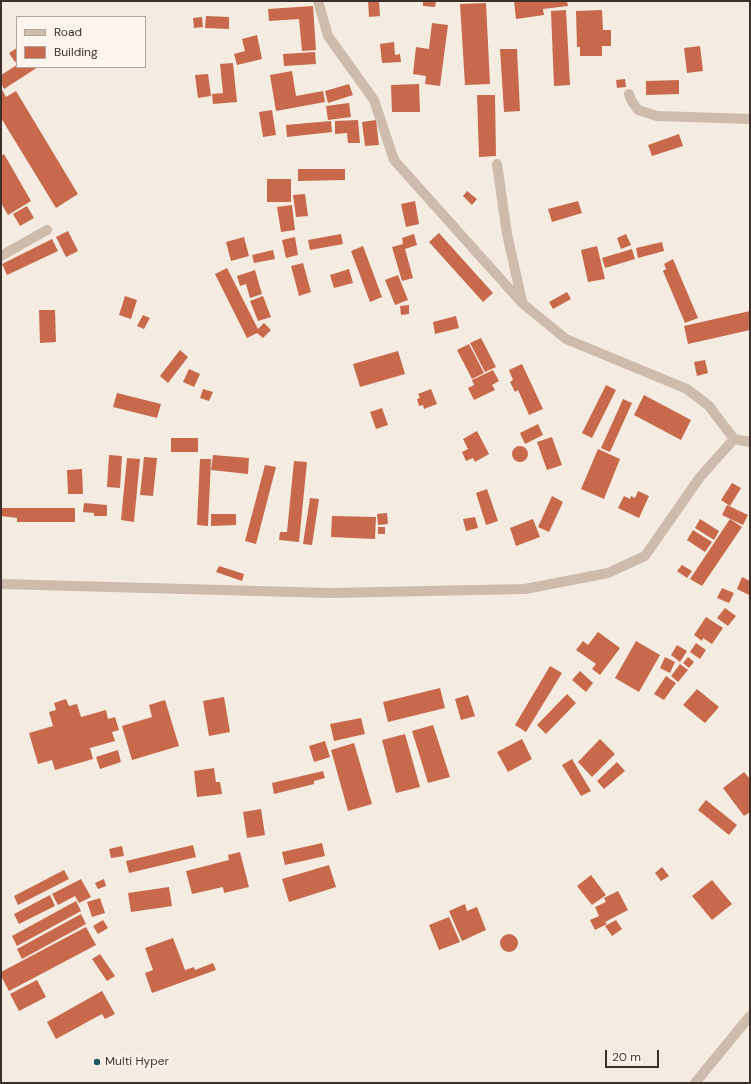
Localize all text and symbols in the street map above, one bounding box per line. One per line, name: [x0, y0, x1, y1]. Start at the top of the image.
legend: [16, 16, 146, 68]
text: Road: [54, 24, 82, 40]
text: Building: [54, 44, 98, 60]
scale bar: [607, 1042, 661, 1068]
text: 20 m: [612, 1049, 641, 1065]
place label: Multi Hyper: [105, 1055, 169, 1069]
marker: Multi Hyper: [92, 1057, 102, 1067]

